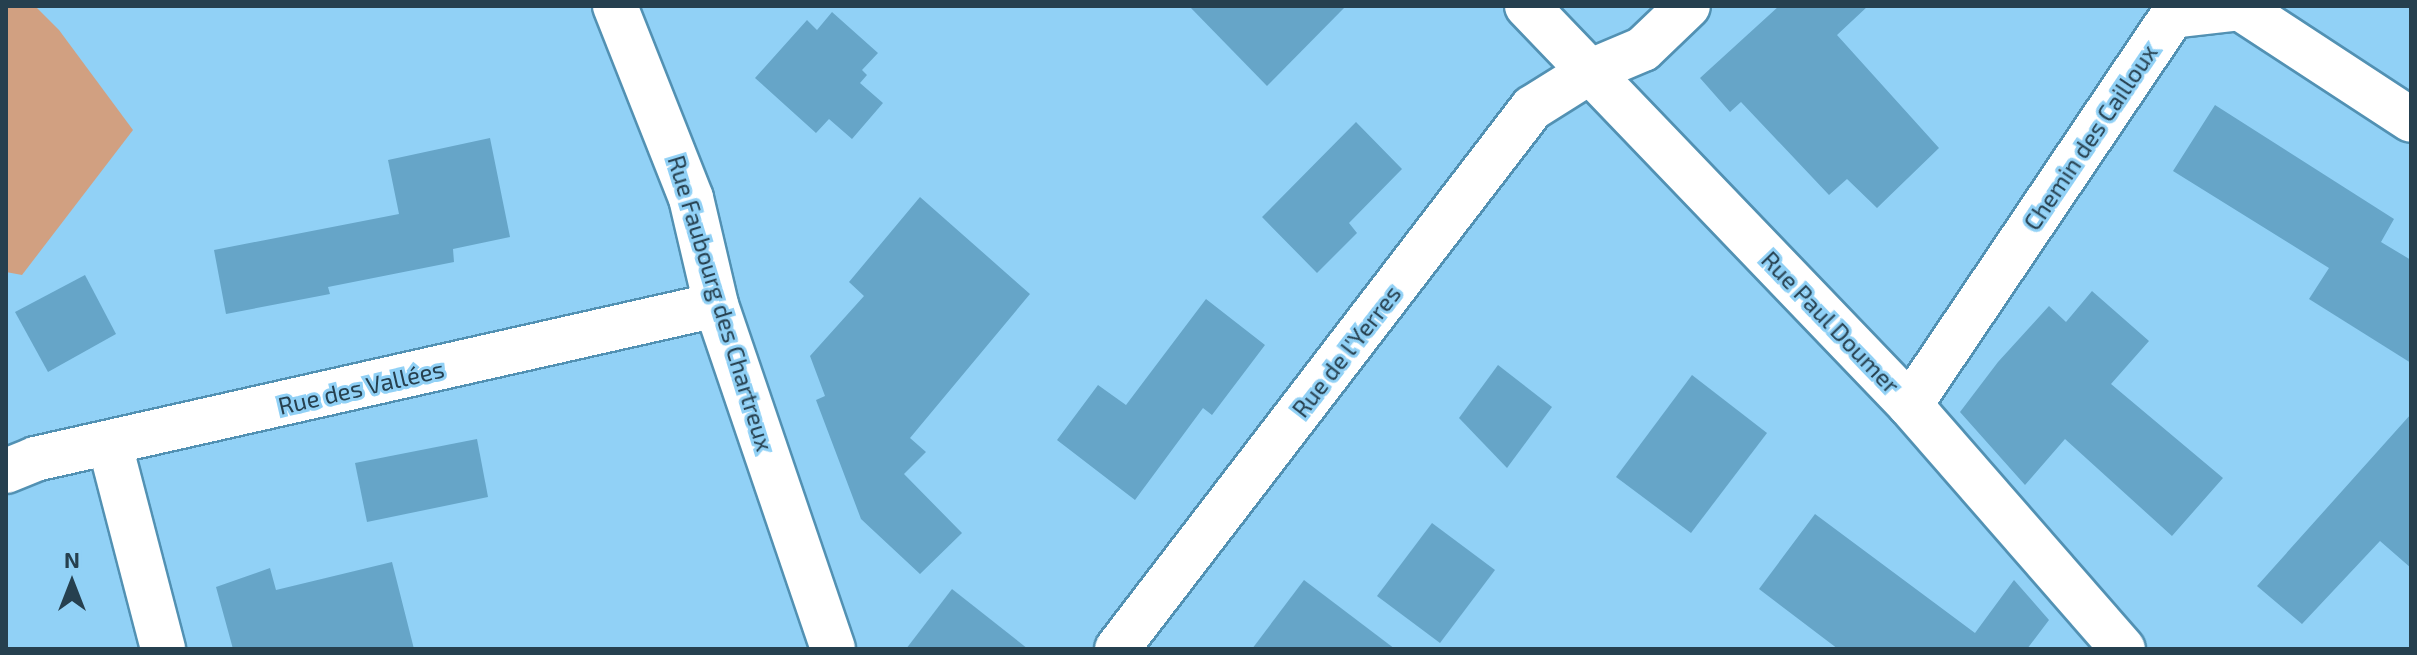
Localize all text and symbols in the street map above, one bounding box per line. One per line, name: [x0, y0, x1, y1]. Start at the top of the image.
street label: Chemin des Cailloux: [2017, 39, 2163, 235]
street label: Rue Faubourg des Chartreux: [662, 152, 780, 454]
street label: Rue Paul Doumer: [1756, 245, 1906, 399]
street label: Rue de l'Yerres: [1286, 279, 1406, 423]
street label: Rue des Vallées: [275, 354, 447, 420]
north arrow: [32, 543, 112, 623]
text: N: [64, 546, 80, 572]

